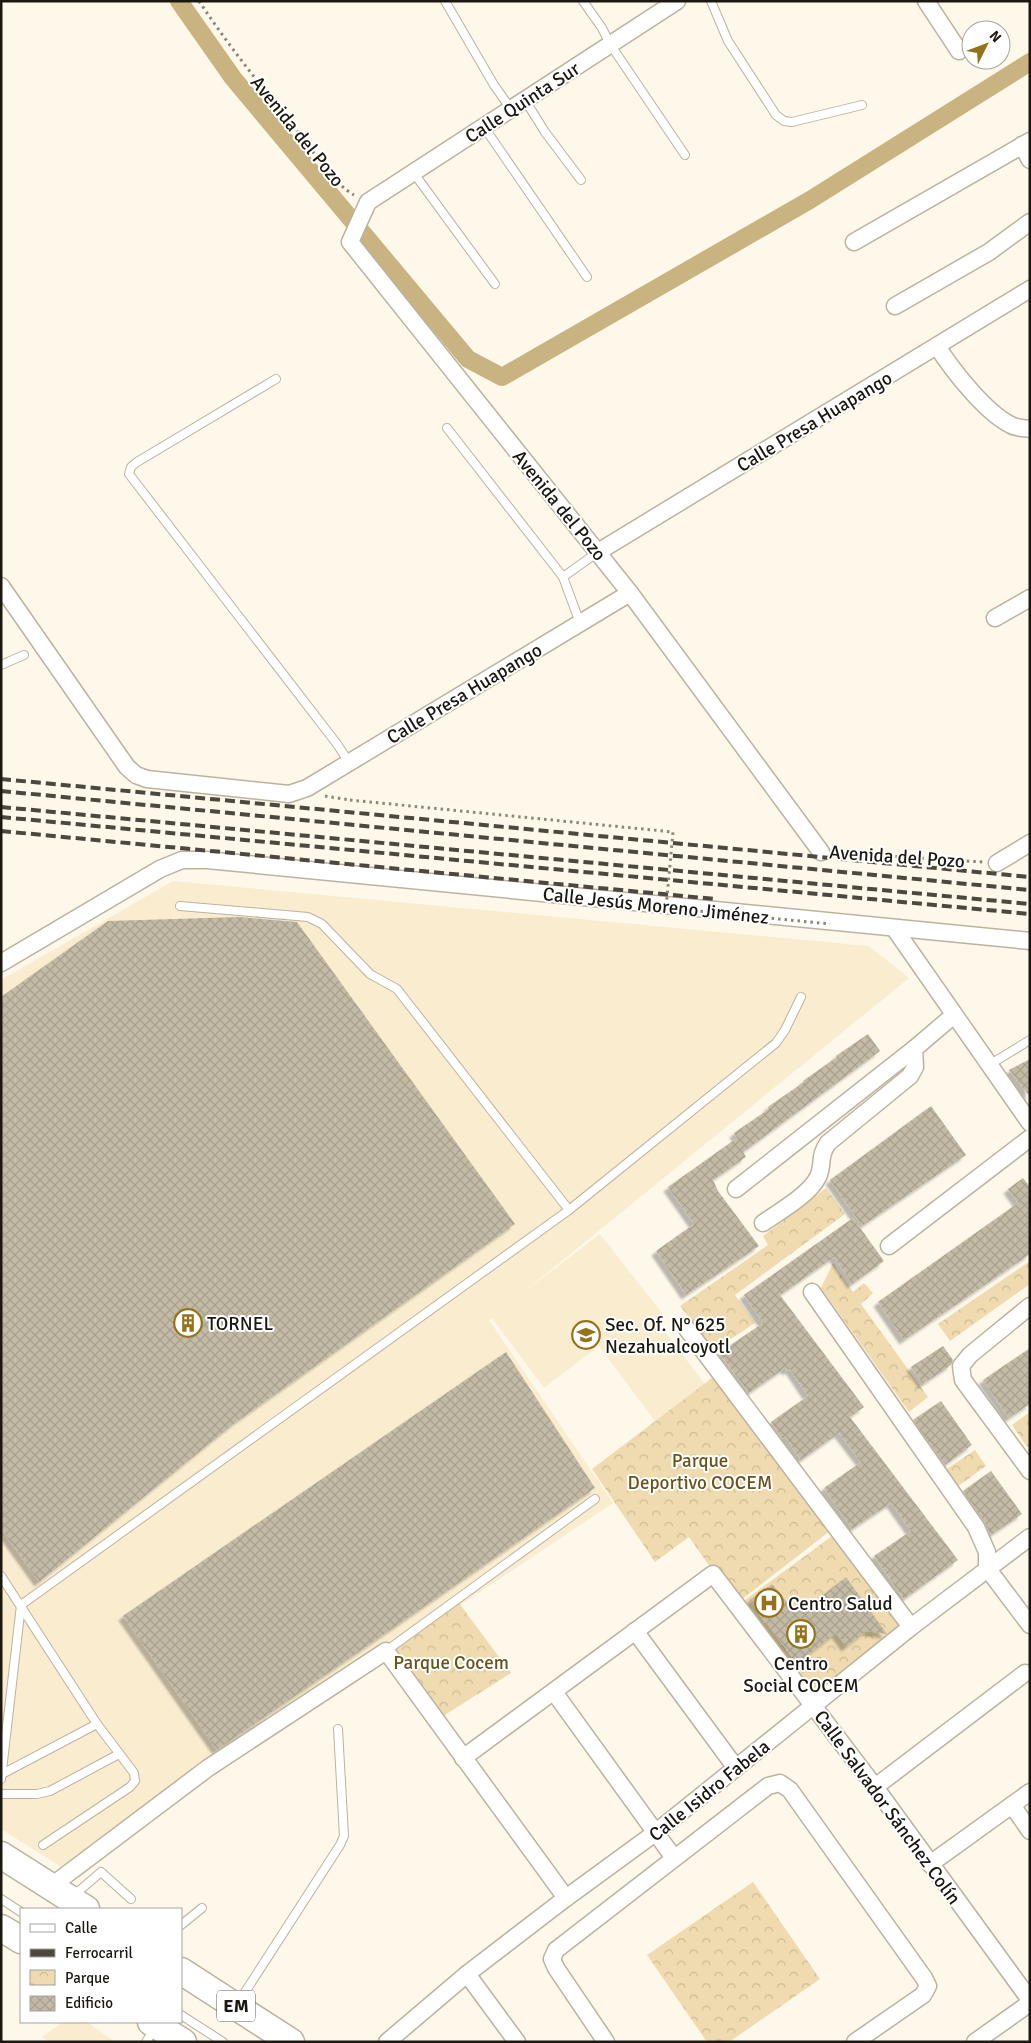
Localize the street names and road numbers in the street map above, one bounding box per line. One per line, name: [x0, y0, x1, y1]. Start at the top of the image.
street label: Calle Quinta Sur: [461, 57, 584, 149]
street label: Avenida del Pozo: [245, 71, 349, 192]
street label: Calle Presa Huapango: [732, 366, 897, 478]
street label: Avenida del Pozo: [507, 445, 611, 566]
street label: Calle Presa Huapango: [382, 638, 547, 750]
street label: Avenida del Pozo: [828, 840, 966, 874]
street label: Calle Jesús Moreno Jiménez: [542, 882, 770, 930]
street label: Calle Salvador Sánchez Colín: [809, 1706, 966, 1910]
street label: Calle Isidro Fabela: [644, 1735, 775, 1847]
road number: EM: [217, 1990, 255, 2022]

